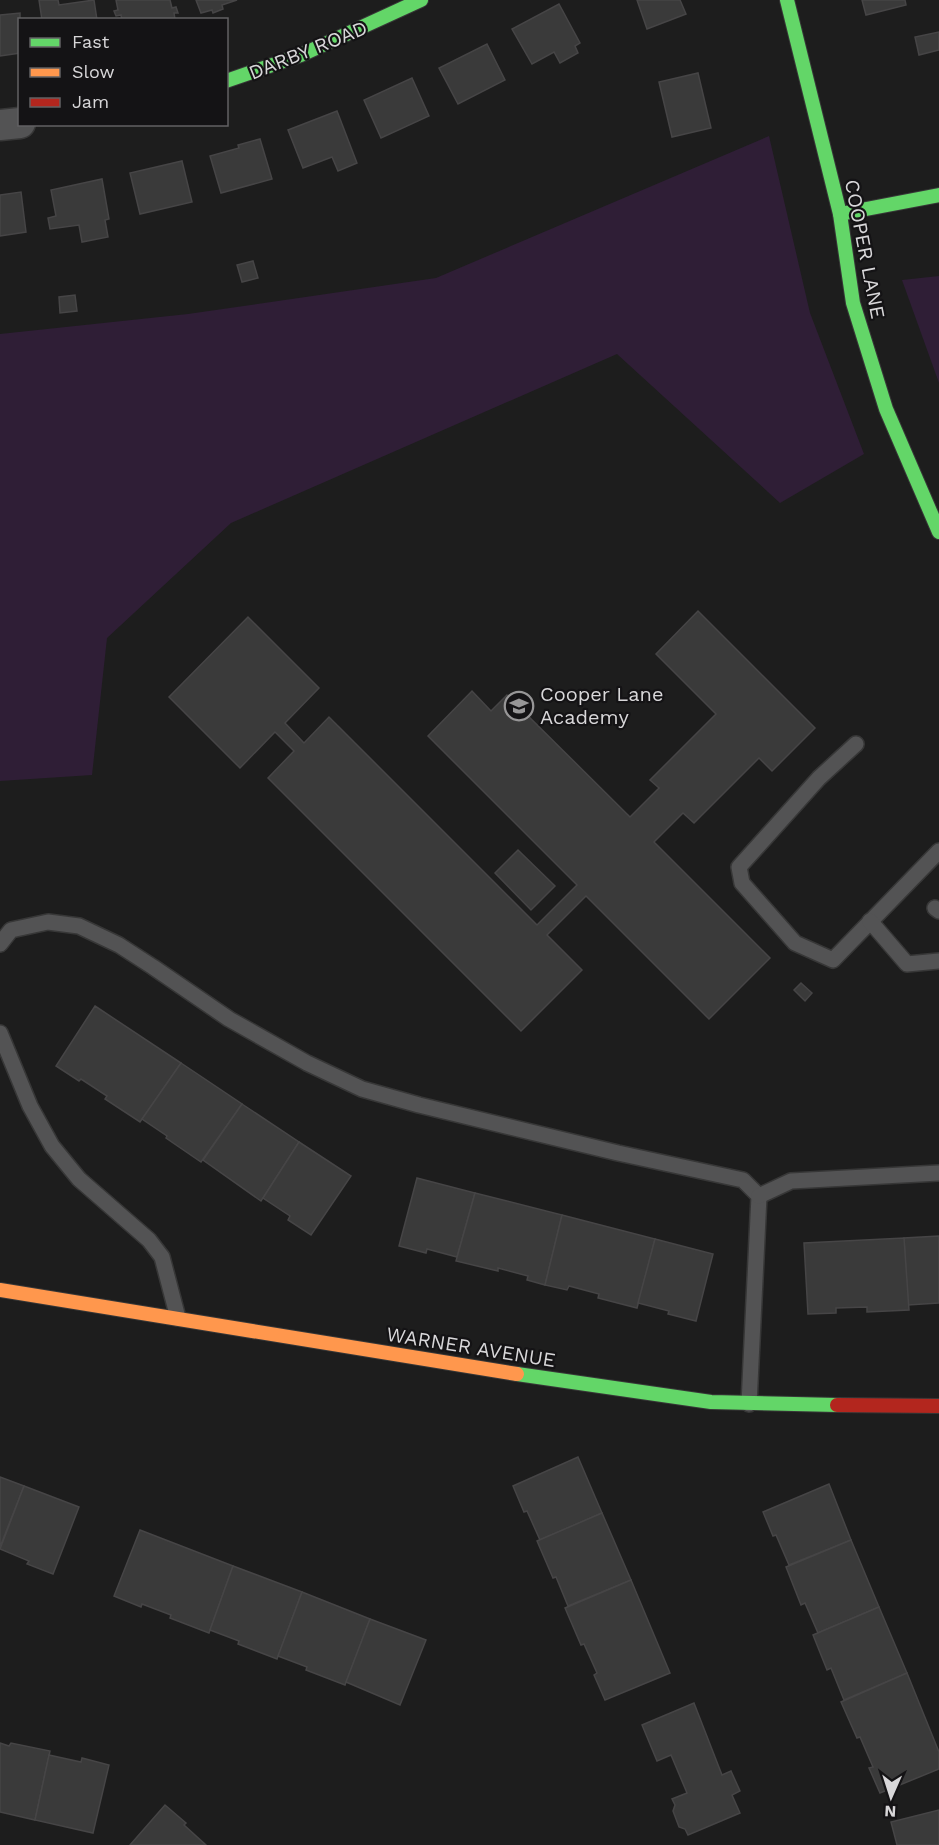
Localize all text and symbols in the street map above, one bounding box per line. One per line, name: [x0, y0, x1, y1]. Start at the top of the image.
street label: DARBY ROAD: [245, 15, 371, 85]
legend: [18, 18, 228, 126]
text: Fast: [72, 31, 110, 52]
text: Slow: [72, 61, 115, 82]
text: Jam: [72, 91, 109, 112]
street label: COOPER LANE: [840, 177, 890, 321]
place label: Cooper Lane Academy: [540, 682, 664, 729]
school or university icon: Cooper Lane Academy: [503, 690, 535, 722]
street label: WARNER AVENUE: [385, 1322, 557, 1372]
north arrow: [861, 1767, 921, 1827]
text: N: [884, 1802, 897, 1821]

